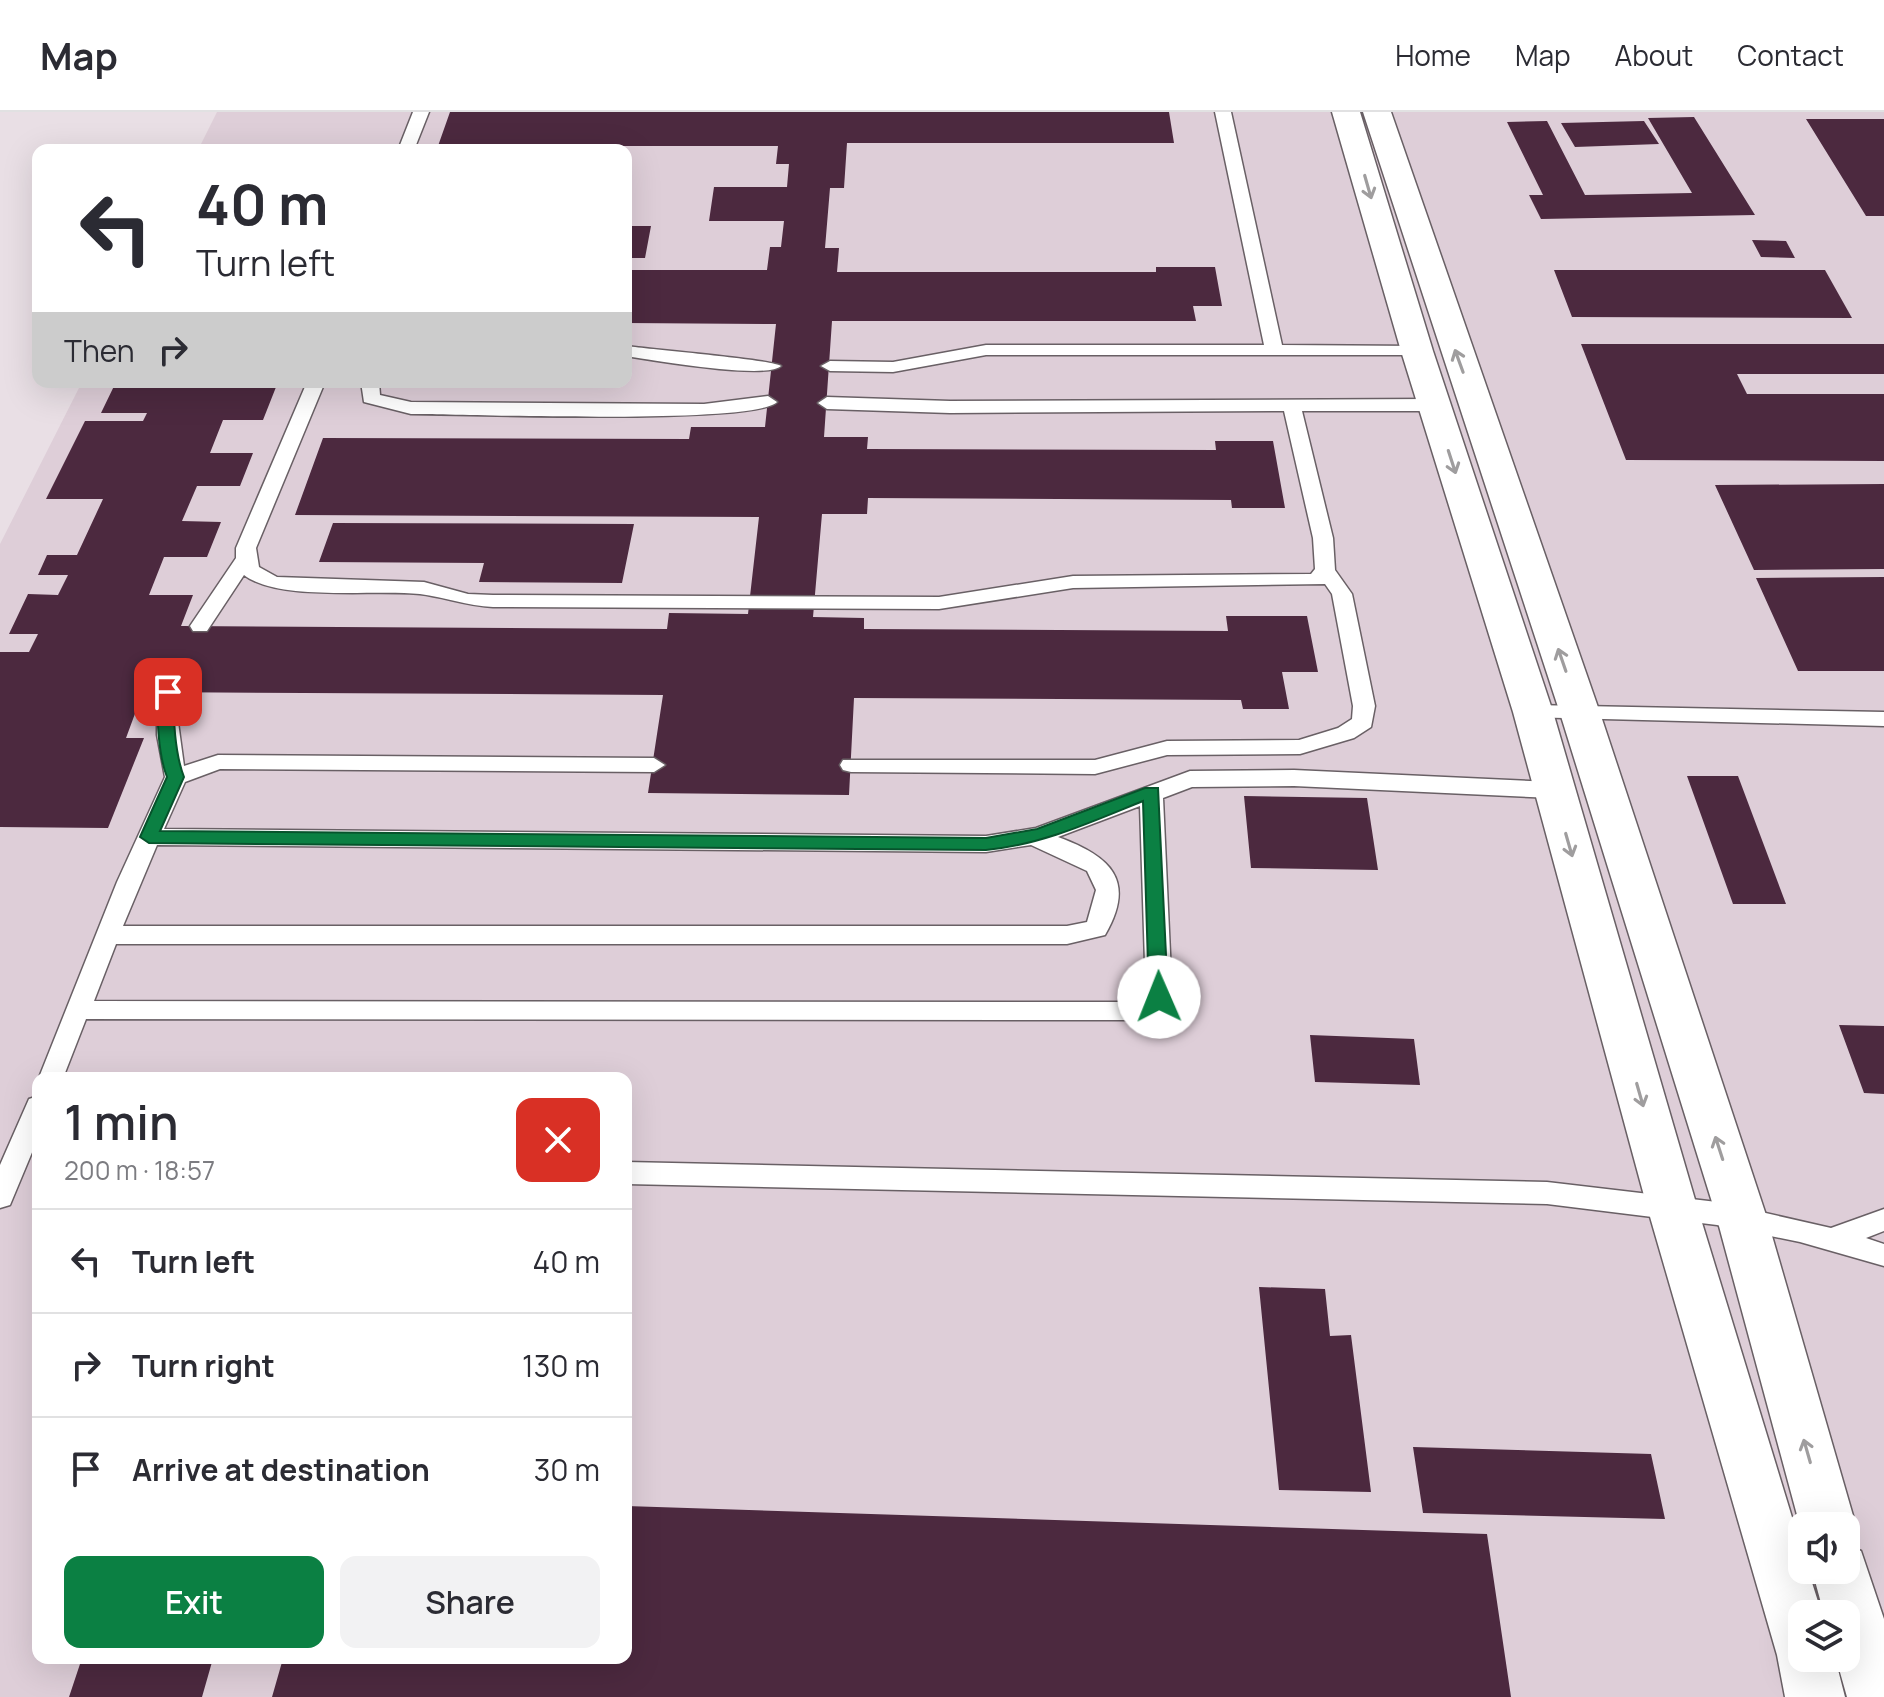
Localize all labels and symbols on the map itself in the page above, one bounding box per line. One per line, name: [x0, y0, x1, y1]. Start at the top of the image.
one-way arrow: [1361, 173, 1376, 199]
one-way arrow: [1451, 350, 1465, 374]
one-way arrow: [1445, 449, 1460, 475]
one-way arrow: [1554, 648, 1569, 673]
pin: [134, 658, 202, 726]
one-way arrow: [1562, 831, 1577, 857]
position arrow: [1117, 955, 1201, 1039]
one-way arrow: [1633, 1081, 1648, 1107]
one-way arrow: [1711, 1135, 1726, 1161]
one-way arrow: [1799, 1438, 1814, 1464]

